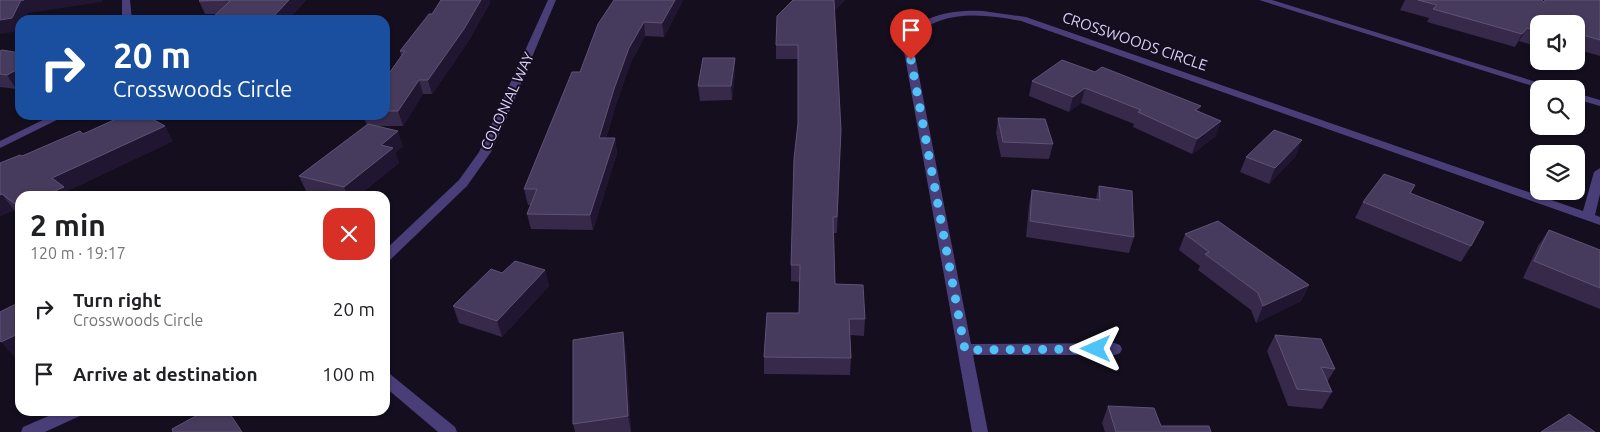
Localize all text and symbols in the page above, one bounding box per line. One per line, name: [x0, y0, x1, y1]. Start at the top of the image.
street label: CROSSWOODS CIRCLE: [1060, 8, 1210, 74]
pin: [890, 9, 932, 60]
map controls: [1530, 15, 1585, 200]
button: sound: [1530, 15, 1585, 70]
icon: arrive: [897, 16, 925, 44]
icon: right: [30, 35, 95, 100]
text: 20 m: [113, 35, 191, 75]
street label: COLONIAL WAY: [477, 49, 537, 153]
text: Crosswoods Circle: [113, 76, 292, 101]
button: search: [1530, 80, 1585, 135]
button: layers: [1530, 145, 1585, 200]
text: 2 min: [30, 208, 106, 242]
button: close: [323, 208, 375, 260]
text: 120 m · 19:17: [30, 244, 126, 262]
text: Turn right: [73, 289, 161, 311]
icon: right: [30, 295, 58, 323]
text: 20 m: [333, 298, 375, 320]
text: Crosswoods Circle: [73, 311, 203, 329]
position arrow: [1069, 322, 1121, 374]
icon: arrive: [30, 360, 58, 388]
text: Arrive at destination: [73, 363, 258, 385]
text: 100 m: [322, 363, 375, 385]

